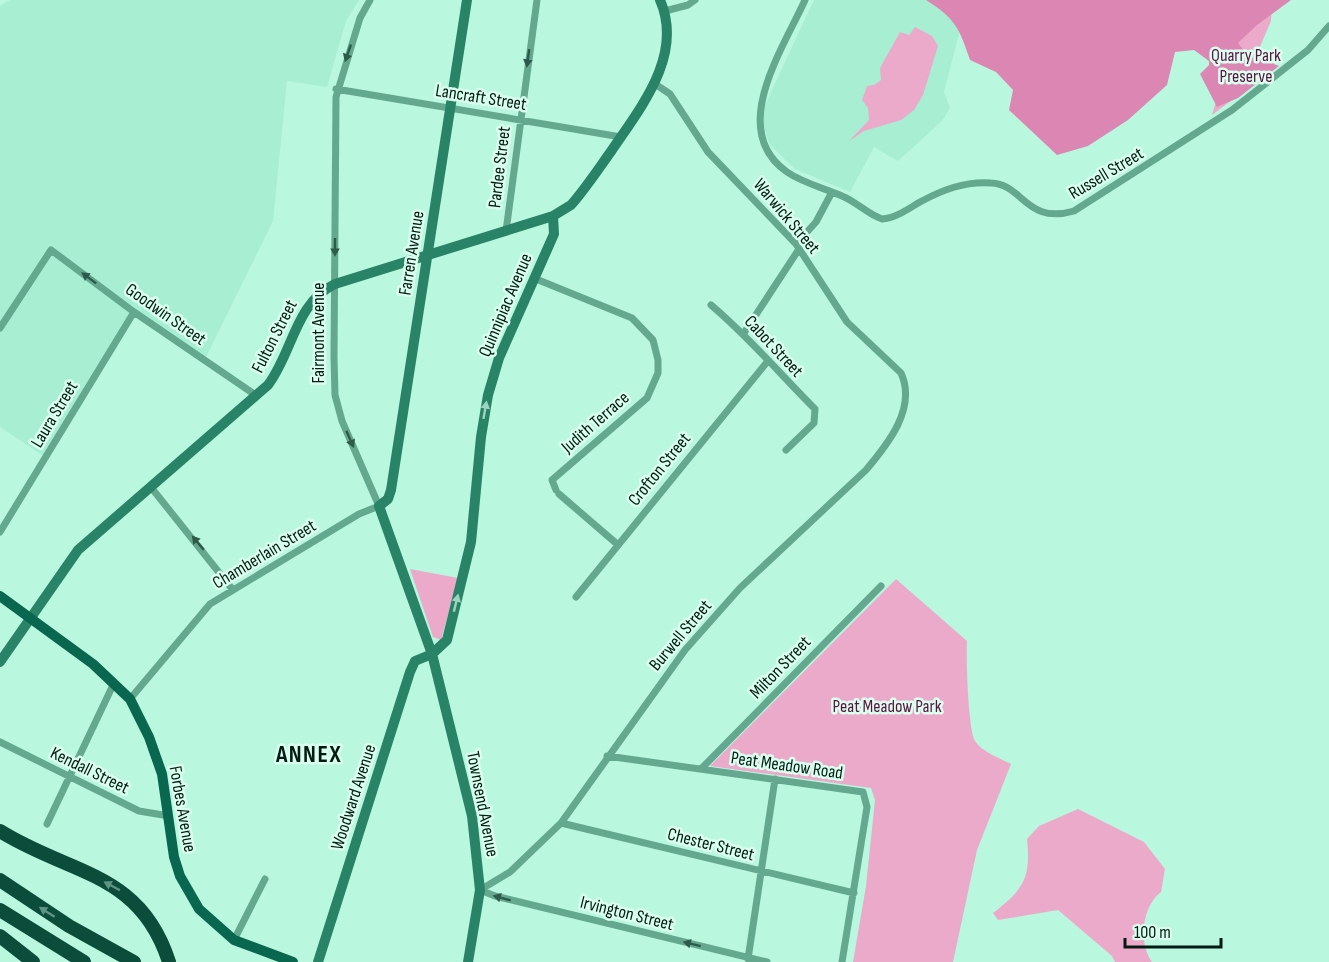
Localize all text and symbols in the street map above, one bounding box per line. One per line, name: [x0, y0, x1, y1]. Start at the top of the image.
one-way arrow: [342, 45, 352, 63]
park label: Quarry Park Preserve: [1211, 45, 1281, 87]
one-way arrow: [524, 49, 533, 68]
street label: Lancraft Street: [434, 80, 528, 115]
street label: Pardee Street: [484, 125, 515, 209]
street label: Russell Street: [1065, 143, 1148, 204]
street label: Warwick Street: [749, 174, 825, 259]
street label: Farren Avenue: [394, 209, 429, 297]
one-way arrow: [330, 237, 340, 256]
street label: Quinnipiac Avenue: [474, 250, 537, 360]
one-way arrow: [81, 272, 97, 284]
street label: Goodwin Street: [121, 279, 210, 350]
street label: Fairmont Avenue: [308, 282, 329, 384]
street label: Fulton Street: [247, 296, 302, 376]
street label: Cabot Street: [740, 311, 808, 382]
street label: Laura Street: [26, 377, 83, 451]
street label: Judith Terrace: [556, 387, 633, 458]
one-way arrow: [481, 401, 490, 420]
street label: Crofton Street: [624, 428, 695, 510]
one-way arrow: [345, 431, 354, 448]
street label: Chamberlain Street: [209, 515, 320, 594]
one-way arrow: [191, 535, 204, 551]
one-way arrow: [452, 594, 462, 612]
street label: Burwell Street: [645, 595, 716, 675]
street label: Milton Street: [745, 631, 816, 703]
park label: Peat Meadow Park: [832, 696, 942, 717]
district label: ANNEX: [275, 740, 342, 769]
street label: Kendall Street: [47, 742, 133, 799]
street label: Woodward Avenue: [327, 742, 380, 853]
street label: Peat Meadow Road: [730, 747, 844, 784]
street label: Townsend Avenue: [462, 750, 503, 859]
street label: Forbes Avenue: [165, 764, 200, 854]
street label: Chester Street: [665, 824, 757, 866]
one-way arrow: [103, 881, 120, 890]
one-way arrow: [493, 892, 511, 902]
street label: Irvington Street: [578, 892, 676, 935]
one-way arrow: [39, 907, 55, 918]
scale bar: [1125, 911, 1221, 949]
text: 100 m: [1134, 922, 1171, 943]
one-way arrow: [682, 938, 701, 948]

